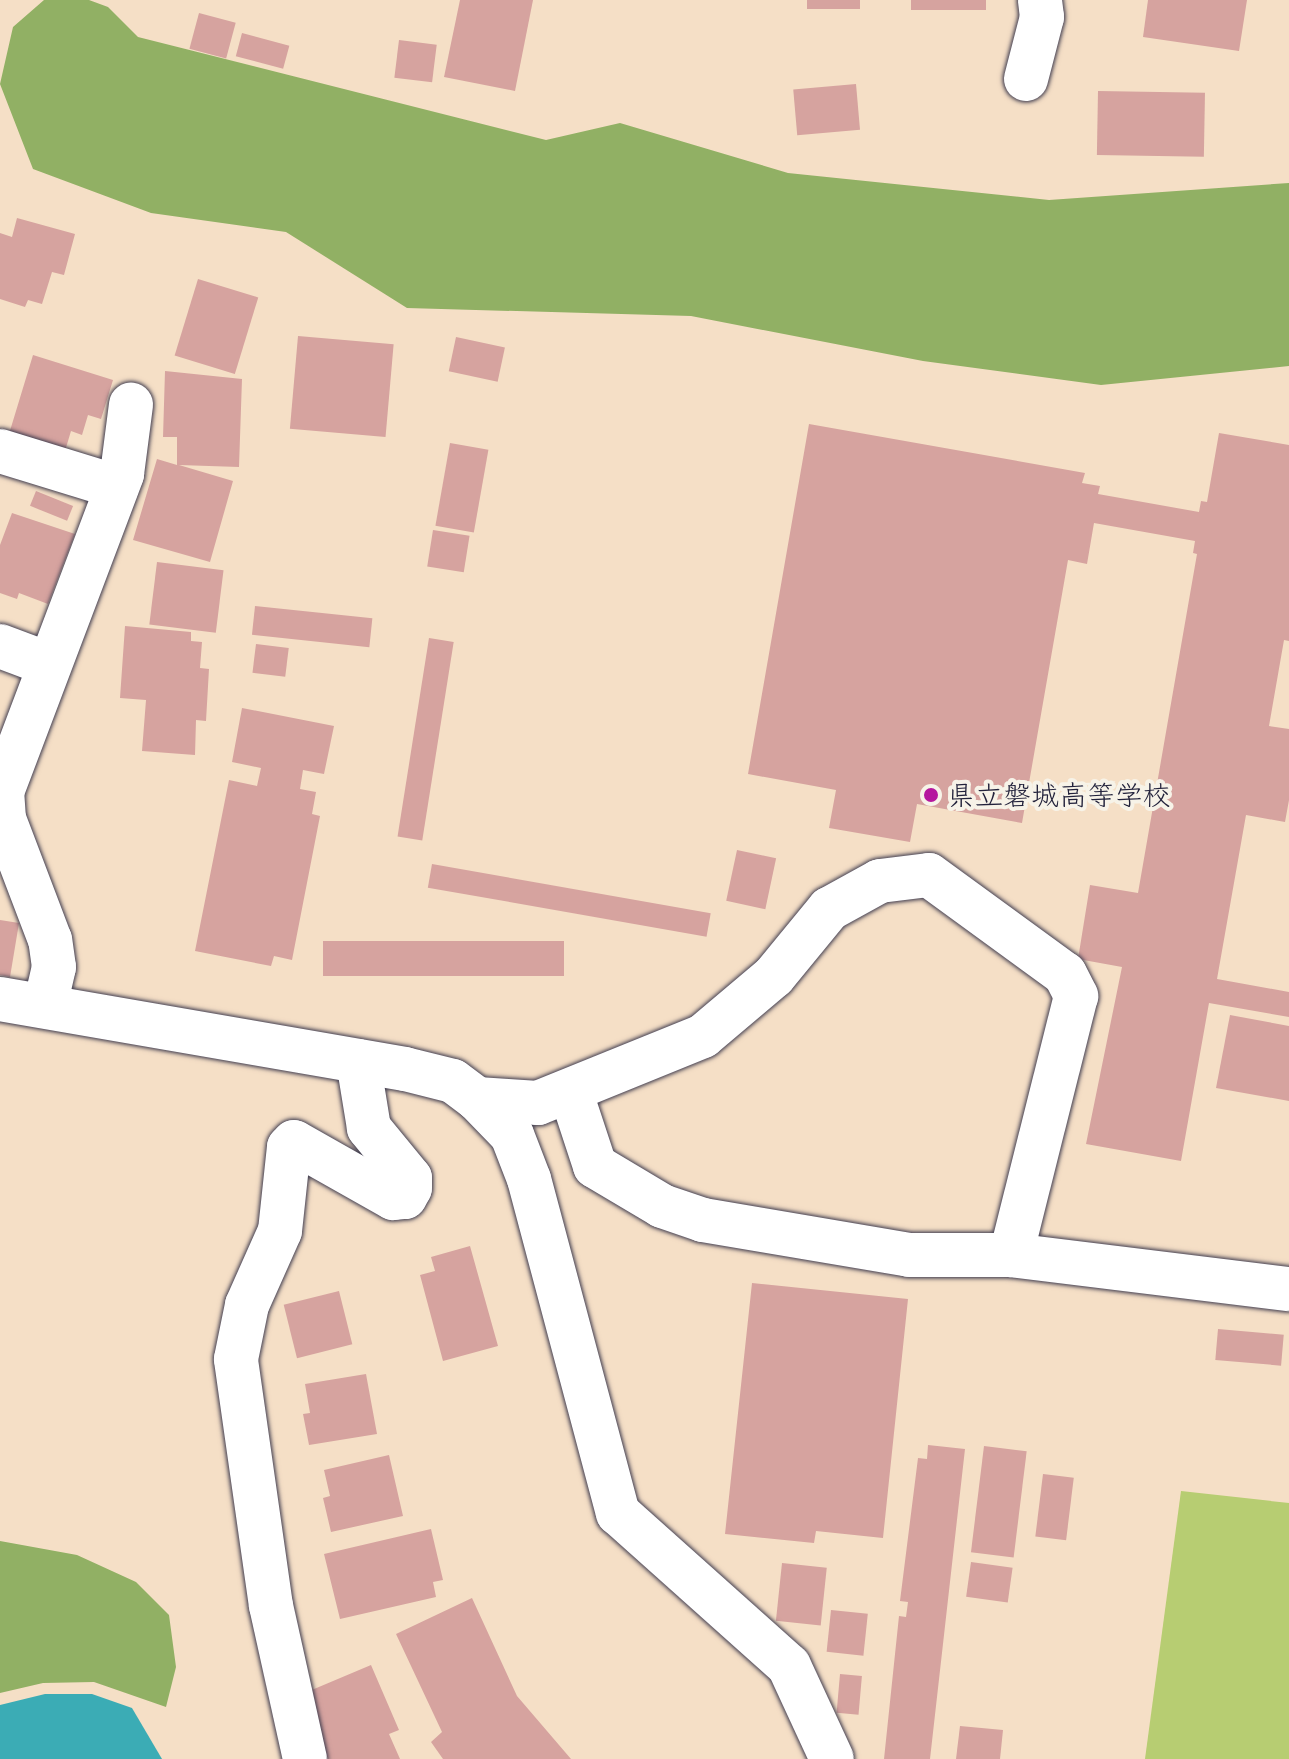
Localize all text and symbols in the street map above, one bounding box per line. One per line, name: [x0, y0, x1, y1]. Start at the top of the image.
place label: 県立磐城高等学校: [947, 778, 1171, 812]
marker: 県立磐城高等学校: [922, 786, 940, 804]

